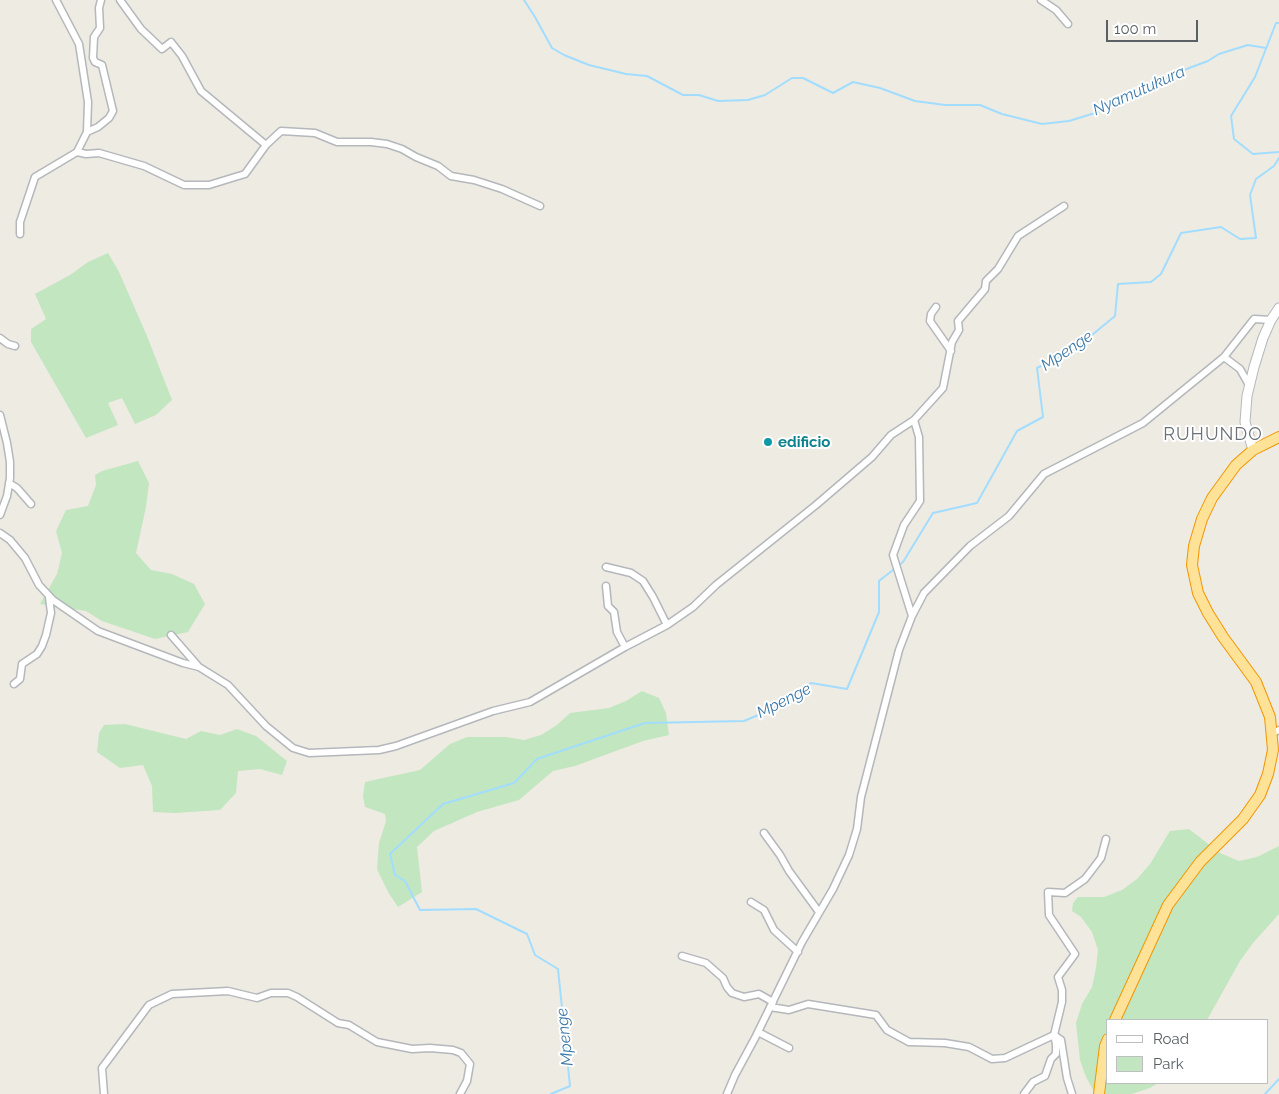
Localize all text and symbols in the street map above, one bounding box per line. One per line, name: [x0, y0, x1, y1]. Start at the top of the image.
scale bar: [1109, 10, 1202, 42]
text: 100 m: [1114, 20, 1156, 38]
water label: Nyamutukura: [1090, 62, 1188, 120]
water label: Mpenge: [1037, 327, 1097, 375]
district label: RUHUNDO: [1162, 424, 1264, 446]
place label: edificio: [778, 433, 830, 451]
marker: edificio: [762, 436, 774, 448]
water label: Mpenge: [754, 679, 814, 723]
water label: Mpenge: [552, 1007, 578, 1067]
legend: [1106, 1019, 1269, 1084]
text: Road: [1153, 1030, 1189, 1048]
text: Park: [1153, 1055, 1184, 1073]

